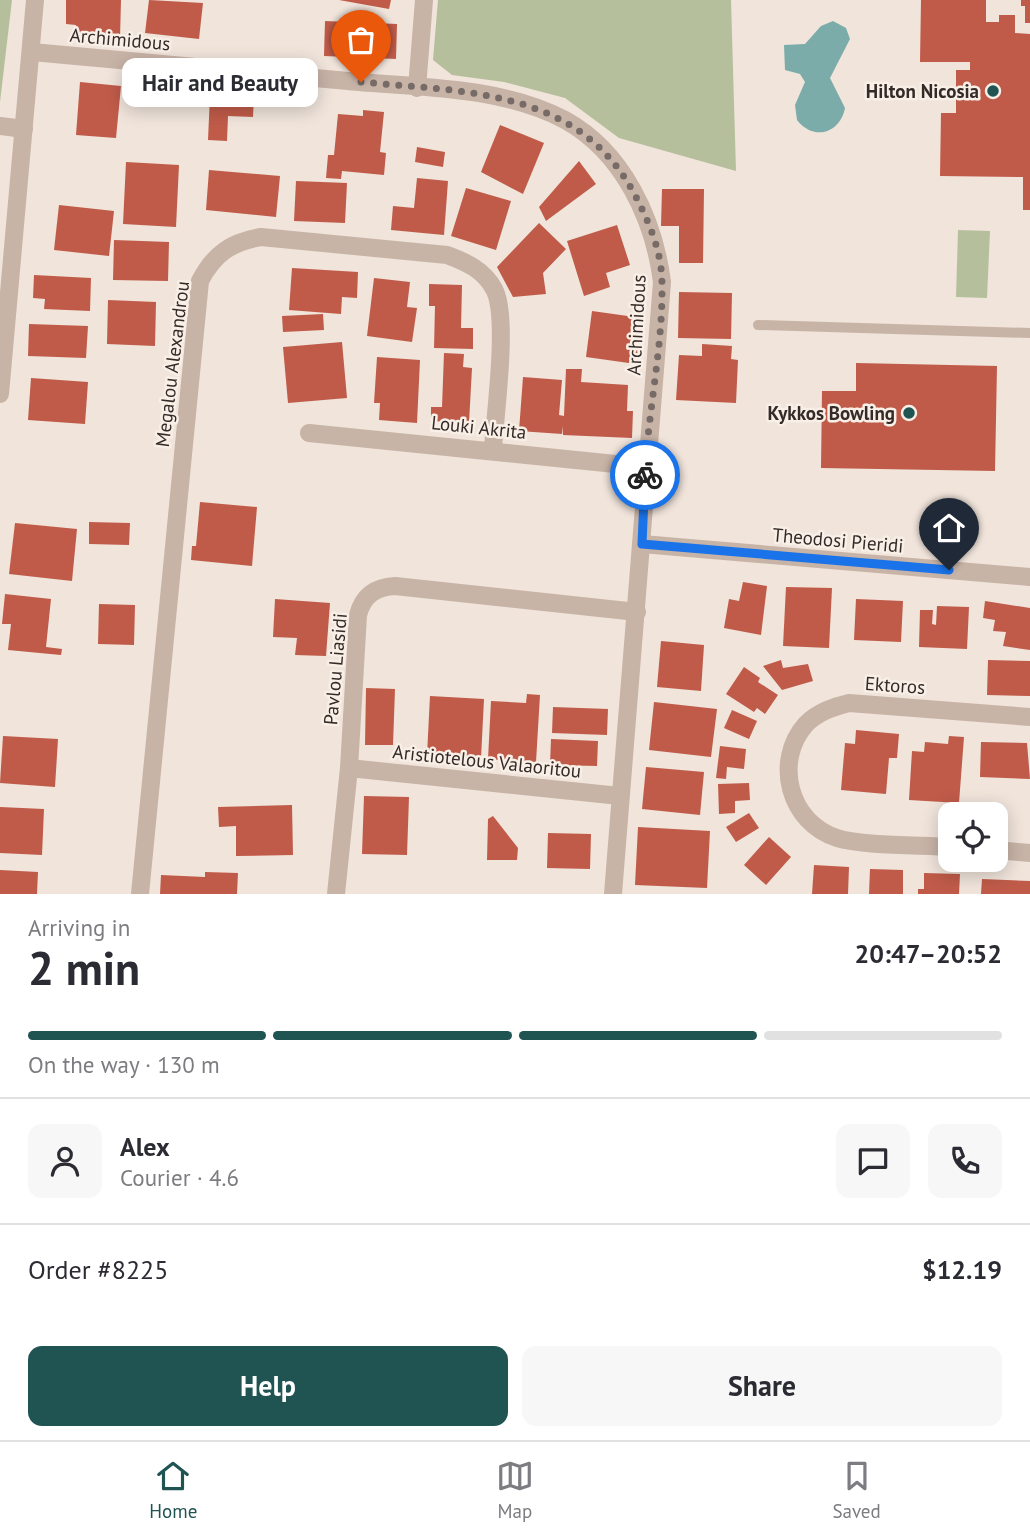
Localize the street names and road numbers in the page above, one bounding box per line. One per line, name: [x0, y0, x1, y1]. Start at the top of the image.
street label: Archimidous: [69, 23, 171, 55]
street label: Archimidous: [621, 274, 651, 376]
street label: Megalou Alexandrou: [150, 280, 194, 448]
street label: Louki Akrita: [430, 410, 528, 444]
street label: Theodosi Pieridi: [772, 522, 904, 558]
street label: Pavlou Liasidi: [318, 612, 352, 726]
street label: Ektoros: [864, 671, 926, 699]
street label: Aristiotelous Valaoritou: [392, 739, 582, 783]

